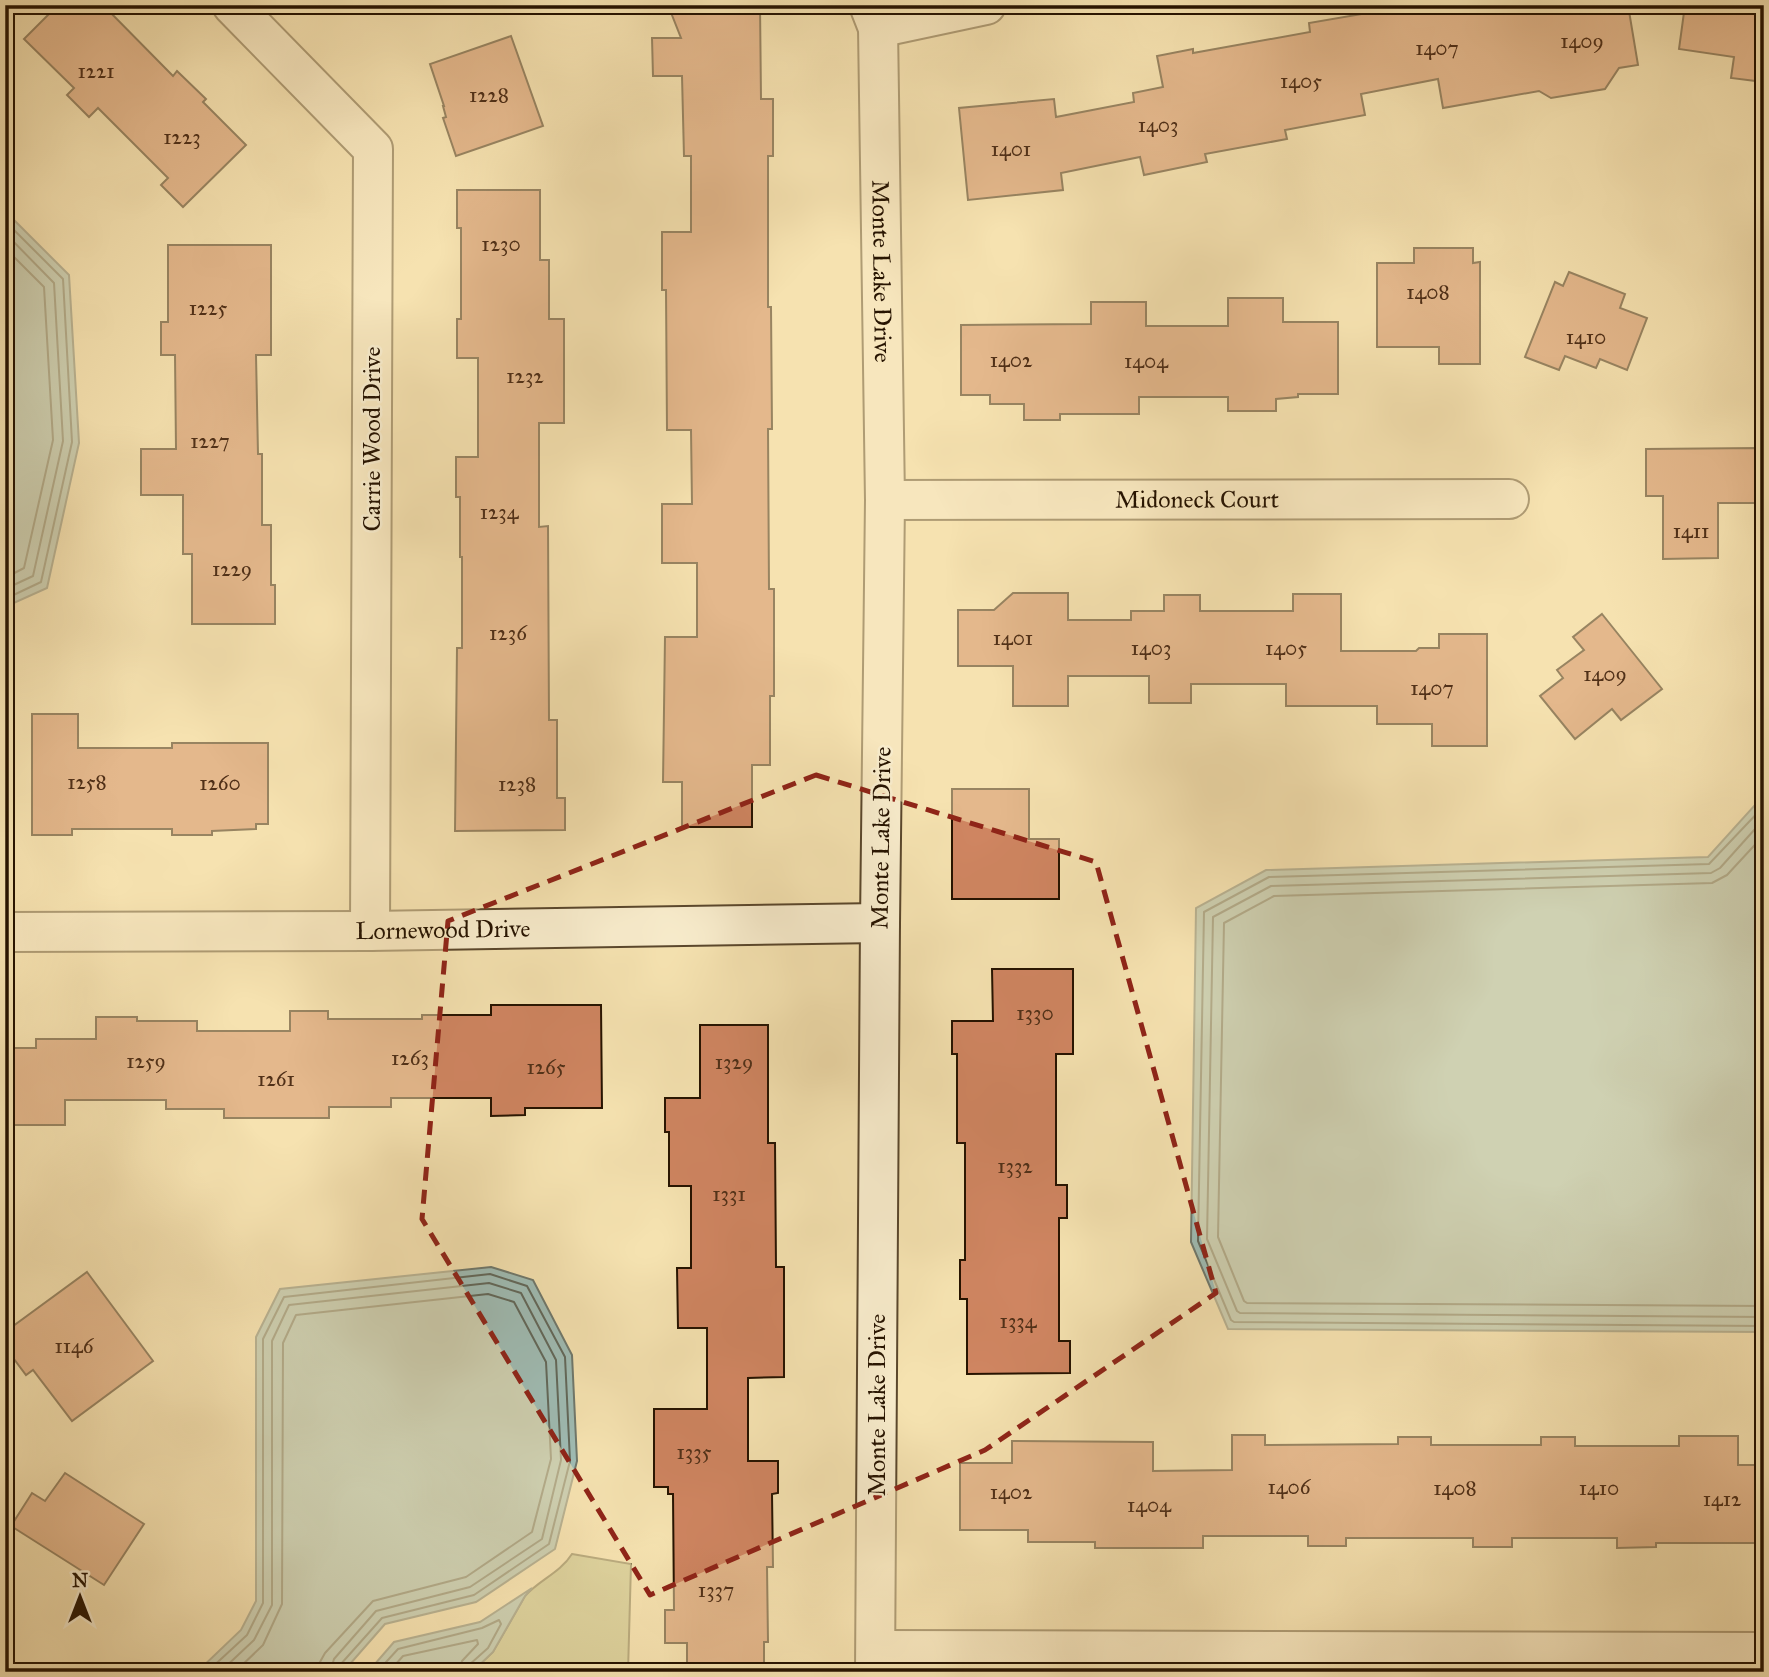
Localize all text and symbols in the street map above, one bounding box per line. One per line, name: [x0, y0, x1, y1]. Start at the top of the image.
house number: 1409: [1560, 28, 1604, 54]
house number: 1407: [1415, 35, 1459, 61]
house number: 1221: [77, 58, 115, 84]
house number: 1405: [1280, 68, 1322, 94]
house number: 1228: [469, 82, 509, 108]
house number: 1403: [1138, 112, 1178, 138]
house number: 1223: [163, 124, 201, 150]
house number: 1401: [991, 136, 1031, 162]
street label: Monte Lake Drive: [865, 180, 898, 363]
house number: 1230: [481, 231, 521, 257]
house number: 1408: [1406, 279, 1450, 305]
house number: 1225: [189, 295, 228, 321]
house number: 1410: [1566, 324, 1606, 350]
street label: Carrie Wood Drive: [357, 346, 387, 532]
house number: 1402: [990, 347, 1033, 373]
house number: 1404: [1124, 348, 1169, 374]
house number: 1232: [506, 363, 544, 389]
house number: 1227: [190, 428, 230, 454]
street label: Midoneck Court: [1115, 484, 1280, 515]
house number: 1234: [480, 499, 520, 525]
house number: 1411: [1673, 518, 1709, 544]
house number: 1229: [212, 556, 252, 582]
house number: 1236: [489, 620, 528, 646]
house number: 1401: [993, 625, 1033, 651]
house number: 1403: [1131, 635, 1171, 661]
house number: 1405: [1265, 635, 1307, 661]
house number: 1409: [1583, 661, 1627, 687]
house number: 1407: [1410, 675, 1454, 701]
street label: Monte Lake Drive: [864, 746, 898, 930]
house number: 1258: [67, 769, 107, 795]
house number: 1260: [199, 770, 241, 796]
house number: 1238: [498, 771, 536, 797]
street label: Lornewood Drive: [356, 913, 531, 946]
house number: 1330: [1016, 1000, 1054, 1026]
house number: 1263: [391, 1045, 429, 1071]
house number: 1259: [126, 1048, 166, 1074]
house number: 1329: [715, 1049, 753, 1075]
house number: 1265: [526, 1054, 566, 1080]
house number: 1261: [257, 1066, 295, 1092]
house number: 1332: [997, 1153, 1033, 1179]
house number: 1331: [712, 1181, 746, 1207]
house number: 1334: [1000, 1308, 1038, 1334]
street label: Monte Lake Drive: [862, 1314, 892, 1496]
house number: 1146: [54, 1333, 95, 1359]
house number: 1335: [677, 1439, 712, 1465]
house number: 1406: [1268, 1474, 1312, 1500]
house number: 1408: [1433, 1475, 1477, 1501]
house number: 1410: [1579, 1475, 1619, 1501]
house number: 1402: [990, 1479, 1033, 1505]
house number: 1412: [1703, 1486, 1742, 1512]
house number: 1404: [1127, 1492, 1172, 1518]
north arrow: [46, 1562, 116, 1632]
text: N: [72, 1569, 88, 1592]
house number: 1337: [698, 1577, 734, 1603]

